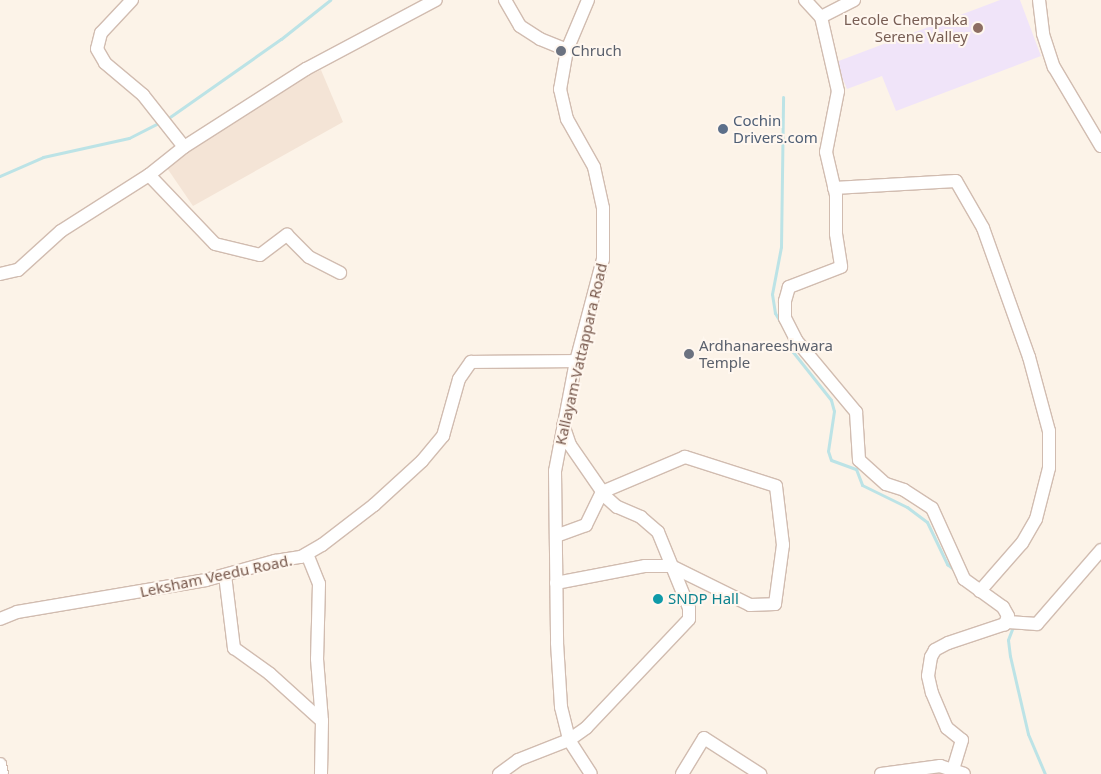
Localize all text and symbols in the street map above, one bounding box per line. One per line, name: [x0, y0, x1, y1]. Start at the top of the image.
place label: Lecole Chempaka Serene Valley: [844, 10, 968, 45]
marker: Lecole Chempaka Serene Valley: [972, 22, 984, 34]
place label: Chruch: [571, 42, 622, 60]
marker: Chruch: [555, 45, 567, 57]
place label: Cochin Drivers.com: [733, 111, 818, 146]
marker: Cochin Drivers.com: [717, 123, 729, 135]
street label: Kallayam-Vattappara Road: [551, 261, 611, 447]
place label: Ardhanareeshwara Temple: [699, 336, 833, 371]
marker: Ardhanareeshwara Temple: [683, 348, 695, 360]
street label: Leksham Veedu Road.: [138, 551, 294, 601]
place label: SNDP Hall: [668, 590, 739, 608]
marker: SNDP Hall: [652, 593, 664, 605]

